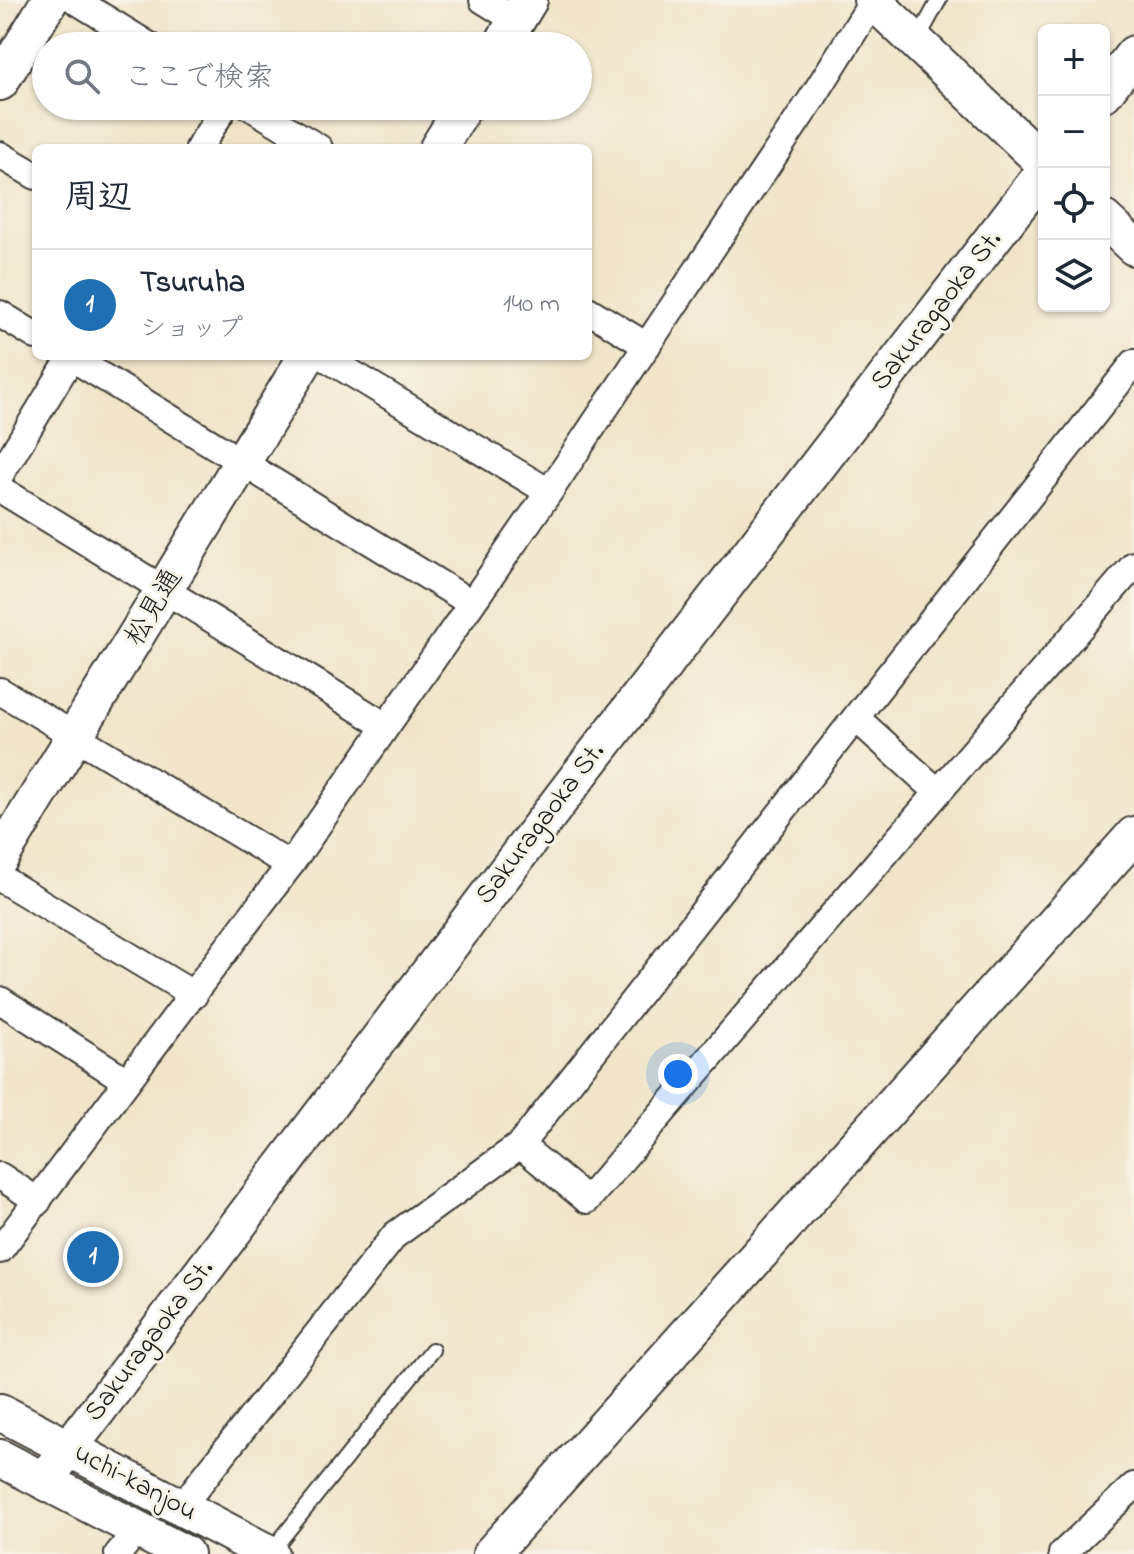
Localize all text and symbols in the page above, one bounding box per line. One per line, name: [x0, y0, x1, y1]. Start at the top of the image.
map controls: [1038, 24, 1110, 312]
button: +: [1038, 24, 1110, 96]
search box: [32, 32, 592, 120]
icon: search: [60, 54, 104, 98]
text: ここで検索: [124, 57, 274, 101]
button: −: [1038, 96, 1110, 168]
button: locate: [1038, 168, 1110, 240]
text: 周辺: [64, 174, 132, 224]
street label: Sakuragaoka St.: [861, 222, 1013, 400]
button: layers: [1038, 240, 1110, 312]
text: Tsuruha: [140, 262, 245, 306]
text: 1: [86, 286, 94, 324]
text: 140 m: [503, 286, 560, 324]
text: ショップ: [140, 311, 243, 349]
street label: 松見通: [116, 561, 194, 655]
street label: Sakuragaoka St.: [466, 734, 616, 914]
your location: [658, 1054, 698, 1094]
pin: 1: [67, 1227, 119, 1287]
street label: Sakuragaoka St.: [75, 1251, 225, 1431]
street label: uchi-kanjou: [66, 1433, 204, 1533]

